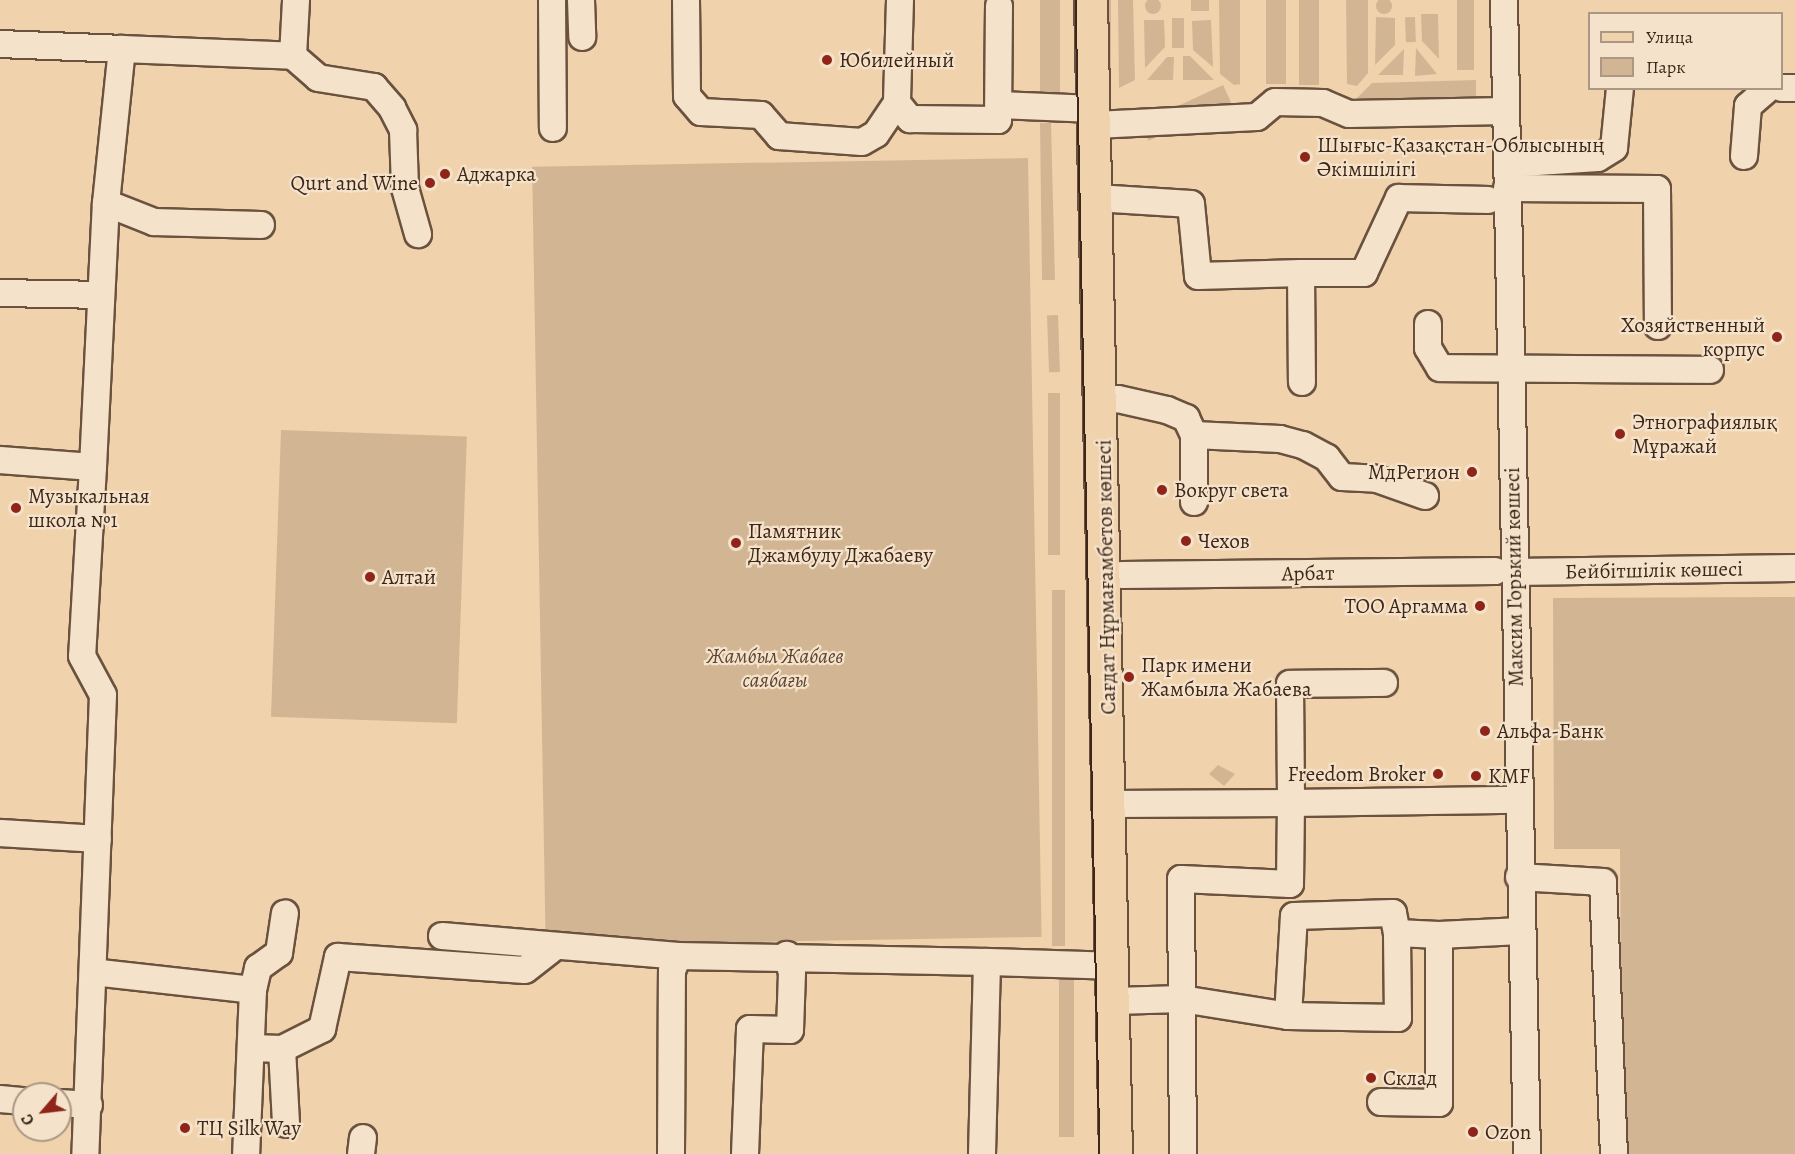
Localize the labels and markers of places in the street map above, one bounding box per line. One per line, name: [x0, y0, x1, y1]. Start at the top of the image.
place label: Юбилейный: [839, 47, 954, 73]
marker: Юбилейный: [820, 53, 834, 67]
place label: Шығыс-Қазақстан-Облысының Әкімшілігі: [1317, 132, 1605, 182]
marker: Шығыс-Қазақстан-Облысының Әкімшілігі: [1298, 150, 1312, 164]
place label: Аджарка: [457, 161, 536, 187]
marker: Аджарка: [438, 167, 452, 181]
place label: Qurt and Wine: [291, 170, 418, 196]
marker: Qurt and Wine: [423, 176, 437, 190]
place label: Хозяйственный корпус: [1621, 312, 1765, 362]
marker: Хозяйственный корпус: [1770, 330, 1784, 344]
place label: Этнографиялық Мұражай: [1632, 409, 1777, 459]
marker: Этнографиялық Мұражай: [1613, 427, 1627, 441]
place label: МдРегион: [1368, 459, 1460, 485]
marker: МдРегион: [1465, 465, 1479, 479]
place label: Вокруг света: [1174, 477, 1289, 503]
place label: Музыкальная школа №1: [28, 483, 150, 533]
marker: Вокруг света: [1155, 483, 1169, 497]
marker: Музыкальная школа №1: [9, 501, 23, 515]
place label: Памятник Джамбулу Джабаеву: [748, 518, 933, 568]
place label: Чехов: [1198, 528, 1250, 554]
marker: Чехов: [1179, 534, 1193, 548]
marker: Памятник Джамбулу Джабаеву: [729, 536, 743, 550]
place label: Алтай: [382, 564, 436, 590]
marker: Алтай: [363, 570, 377, 584]
place label: ТОО Аргамма: [1344, 593, 1468, 619]
marker: ТОО Аргамма: [1473, 599, 1487, 613]
place label: Парк имени Жамбыла Жабаева: [1141, 652, 1312, 702]
marker: Парк имени Жамбыла Жабаева: [1122, 670, 1136, 684]
place label: Альфа-Банк: [1497, 718, 1604, 744]
marker: Альфа-Банк: [1478, 724, 1492, 738]
place label: Freedom Broker: [1288, 761, 1426, 787]
place label: KMF: [1488, 763, 1530, 789]
marker: Freedom Broker: [1431, 767, 1445, 781]
marker: KMF: [1469, 769, 1483, 783]
place label: Склад: [1383, 1065, 1437, 1091]
marker: Склад: [1364, 1071, 1378, 1085]
place label: ТЦ Silk Way: [197, 1115, 301, 1141]
place label: Ozon: [1485, 1119, 1531, 1145]
marker: ТЦ Silk Way: [178, 1121, 192, 1135]
marker: Ozon: [1466, 1125, 1480, 1139]

